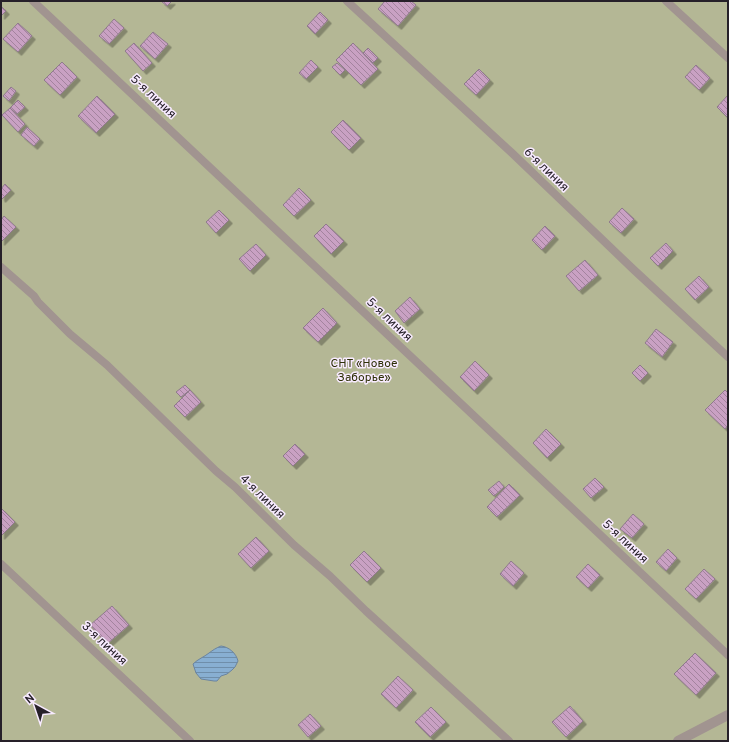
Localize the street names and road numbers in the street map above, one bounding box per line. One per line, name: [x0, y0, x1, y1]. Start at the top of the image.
street label: 5-я линия: [127, 72, 179, 122]
street label: 6-я линия: [520, 145, 572, 195]
street label: 5-я линия: [363, 295, 415, 345]
street label: 4-я линия: [236, 471, 288, 523]
street label: 5-я линия: [599, 517, 651, 567]
street label: 3-я линия: [78, 619, 130, 669]

